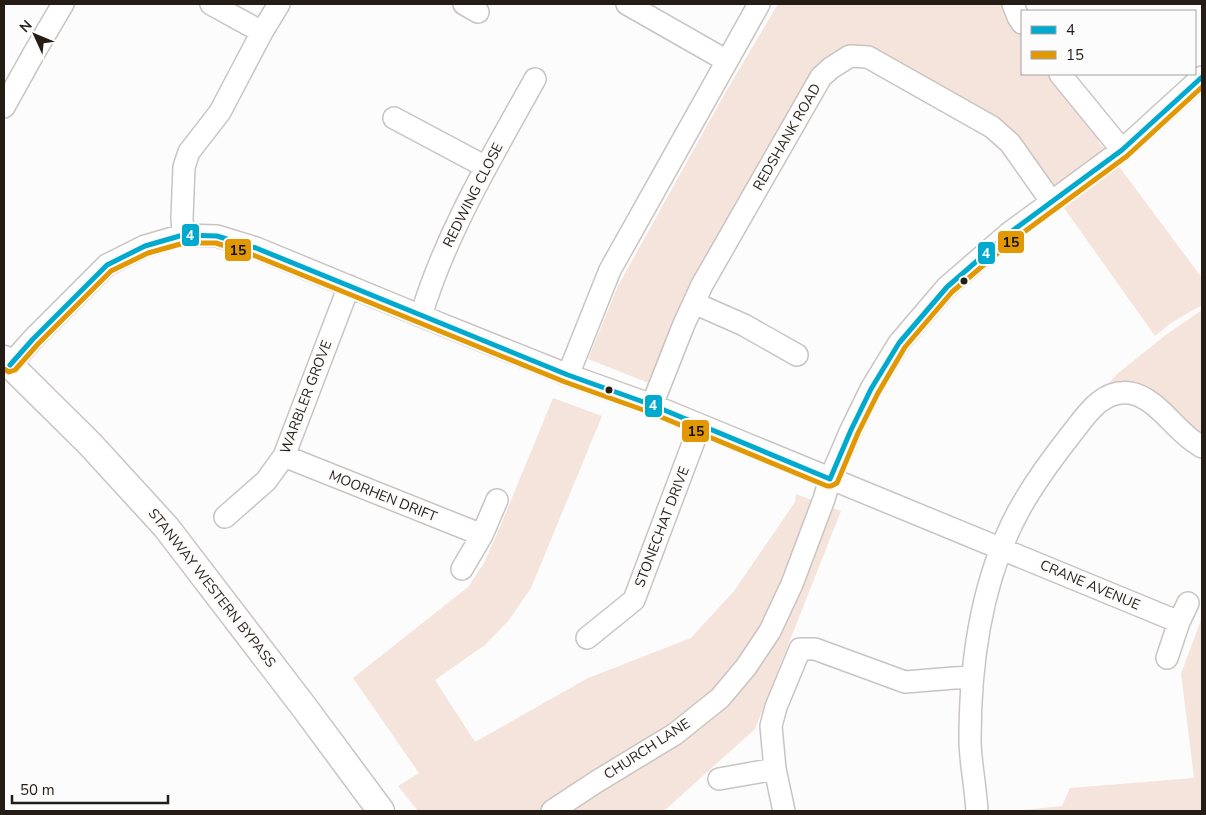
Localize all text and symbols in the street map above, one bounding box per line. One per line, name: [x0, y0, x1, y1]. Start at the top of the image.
north arrow: [10, 10, 60, 60]
legend: [1021, 10, 1196, 75]
text: N: [16, 16, 36, 37]
text: 4: [1066, 20, 1075, 40]
text: 15: [1066, 45, 1084, 65]
street label: REDSHANK ROAD: [749, 80, 825, 194]
street label: REDWING CLOSE: [438, 140, 508, 250]
line badge: 4: [181, 223, 200, 247]
text: 4: [186, 226, 195, 245]
line badge: 15: [997, 230, 1025, 254]
text: 15: [1003, 233, 1019, 252]
line badge: 15: [224, 238, 252, 262]
text: 15: [230, 241, 246, 260]
line badge: 4: [977, 241, 996, 265]
text: 4: [982, 244, 991, 263]
unlabelled marker: [959, 276, 969, 286]
street label: WARBLER GROVE: [276, 337, 336, 457]
unlabelled marker: [604, 385, 614, 395]
line badge: 4: [644, 394, 663, 418]
text: 4: [649, 396, 658, 415]
line badge: 15: [681, 419, 710, 443]
text: 15: [688, 422, 704, 441]
street label: STONECHAT DRIVE: [630, 464, 694, 590]
street label: MOORHEN DRIFT: [326, 466, 440, 527]
street label: STANWAY WESTERN BYPASS: [144, 505, 280, 672]
street label: CRANE AVENUE: [1037, 555, 1143, 615]
street label: CHURCH LANE: [600, 714, 694, 784]
scale bar: [12, 772, 169, 804]
text: 50 m: [20, 780, 55, 800]

